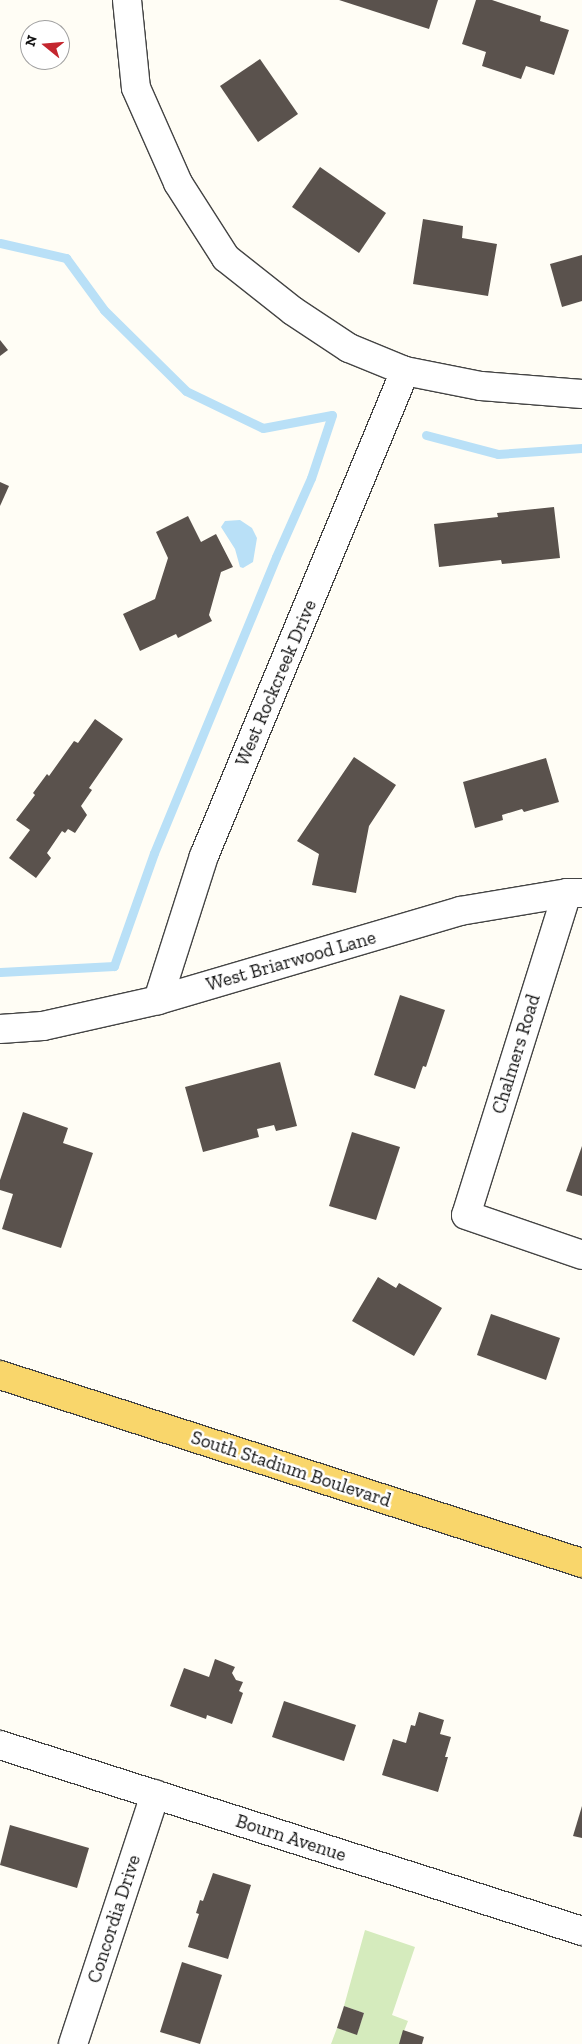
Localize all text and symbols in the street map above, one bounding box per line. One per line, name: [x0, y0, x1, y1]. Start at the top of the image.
north arrow: [20, 20, 70, 70]
text: N: [21, 33, 41, 48]
street label: West Rockcreek Drive: [231, 596, 321, 770]
street label: West Briarwood Lane: [204, 926, 378, 996]
street label: Chalmers Road: [487, 991, 545, 1117]
street label: South Stadium Boulevard: [188, 1426, 394, 1512]
street label: Bourn Avenue: [233, 1809, 349, 1867]
street label: Concordia Drive: [83, 1852, 145, 1986]

